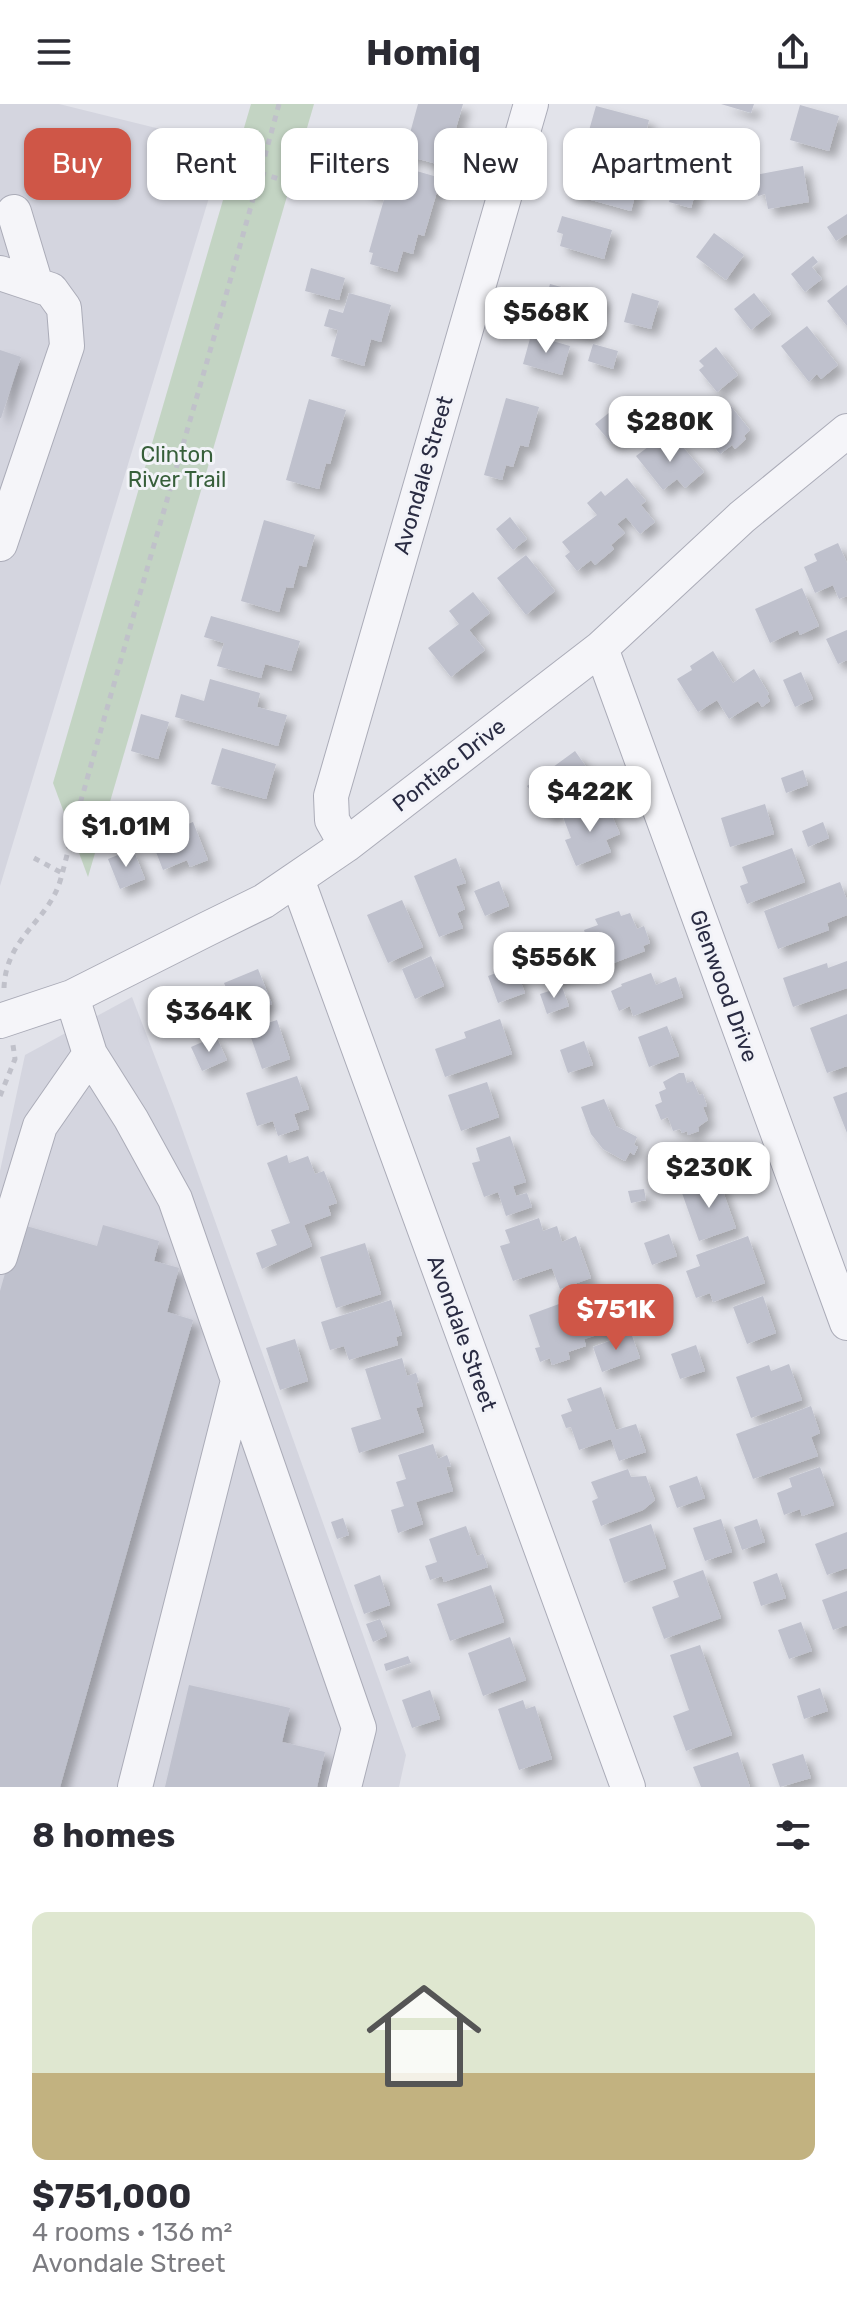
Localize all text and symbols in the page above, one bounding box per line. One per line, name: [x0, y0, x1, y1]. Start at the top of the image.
icon: menu: [32, 30, 76, 74]
icon: share: [771, 30, 815, 74]
text: Homiq: [366, 31, 481, 74]
chip: Buy: [24, 128, 131, 200]
chip: Rent: [147, 128, 265, 200]
chip: Filters: [281, 128, 418, 200]
chip: New: [434, 128, 547, 200]
chip: Apartment: [563, 128, 760, 200]
pin: $568K: [490, 287, 602, 355]
text: $568K: [503, 297, 589, 328]
street label: Avondale Street: [387, 392, 459, 557]
pin: $280K: [614, 396, 726, 464]
text: $280K: [627, 406, 713, 437]
park label: Clinton River Trail: [128, 441, 226, 493]
street label: Pontiac Drive: [387, 712, 511, 818]
pin: $422K: [534, 766, 646, 834]
text: $422K: [547, 776, 633, 807]
pin: $1.01M: [61, 801, 191, 869]
text: $1.01M: [81, 811, 171, 842]
street label: Glenwood Drive: [684, 906, 764, 1066]
pin: $556K: [498, 932, 610, 1000]
text: $556K: [511, 942, 597, 973]
pin: $364K: [153, 986, 265, 1054]
text: $364K: [166, 996, 252, 1027]
pin: $230K: [653, 1142, 765, 1210]
text: $230K: [666, 1152, 752, 1183]
street label: Avondale Street: [421, 1251, 503, 1415]
pin: $751K: [560, 1284, 672, 1352]
text: $751K: [576, 1294, 656, 1325]
icon: filters: [771, 1813, 815, 1857]
text: 8 homes: [32, 1815, 175, 1856]
icon: home: [352, 1964, 496, 2108]
text: $751,000: [32, 2176, 191, 2217]
text: 4 rooms · 136 m²: [32, 2217, 232, 2248]
text: Avondale Street: [32, 2248, 225, 2279]

